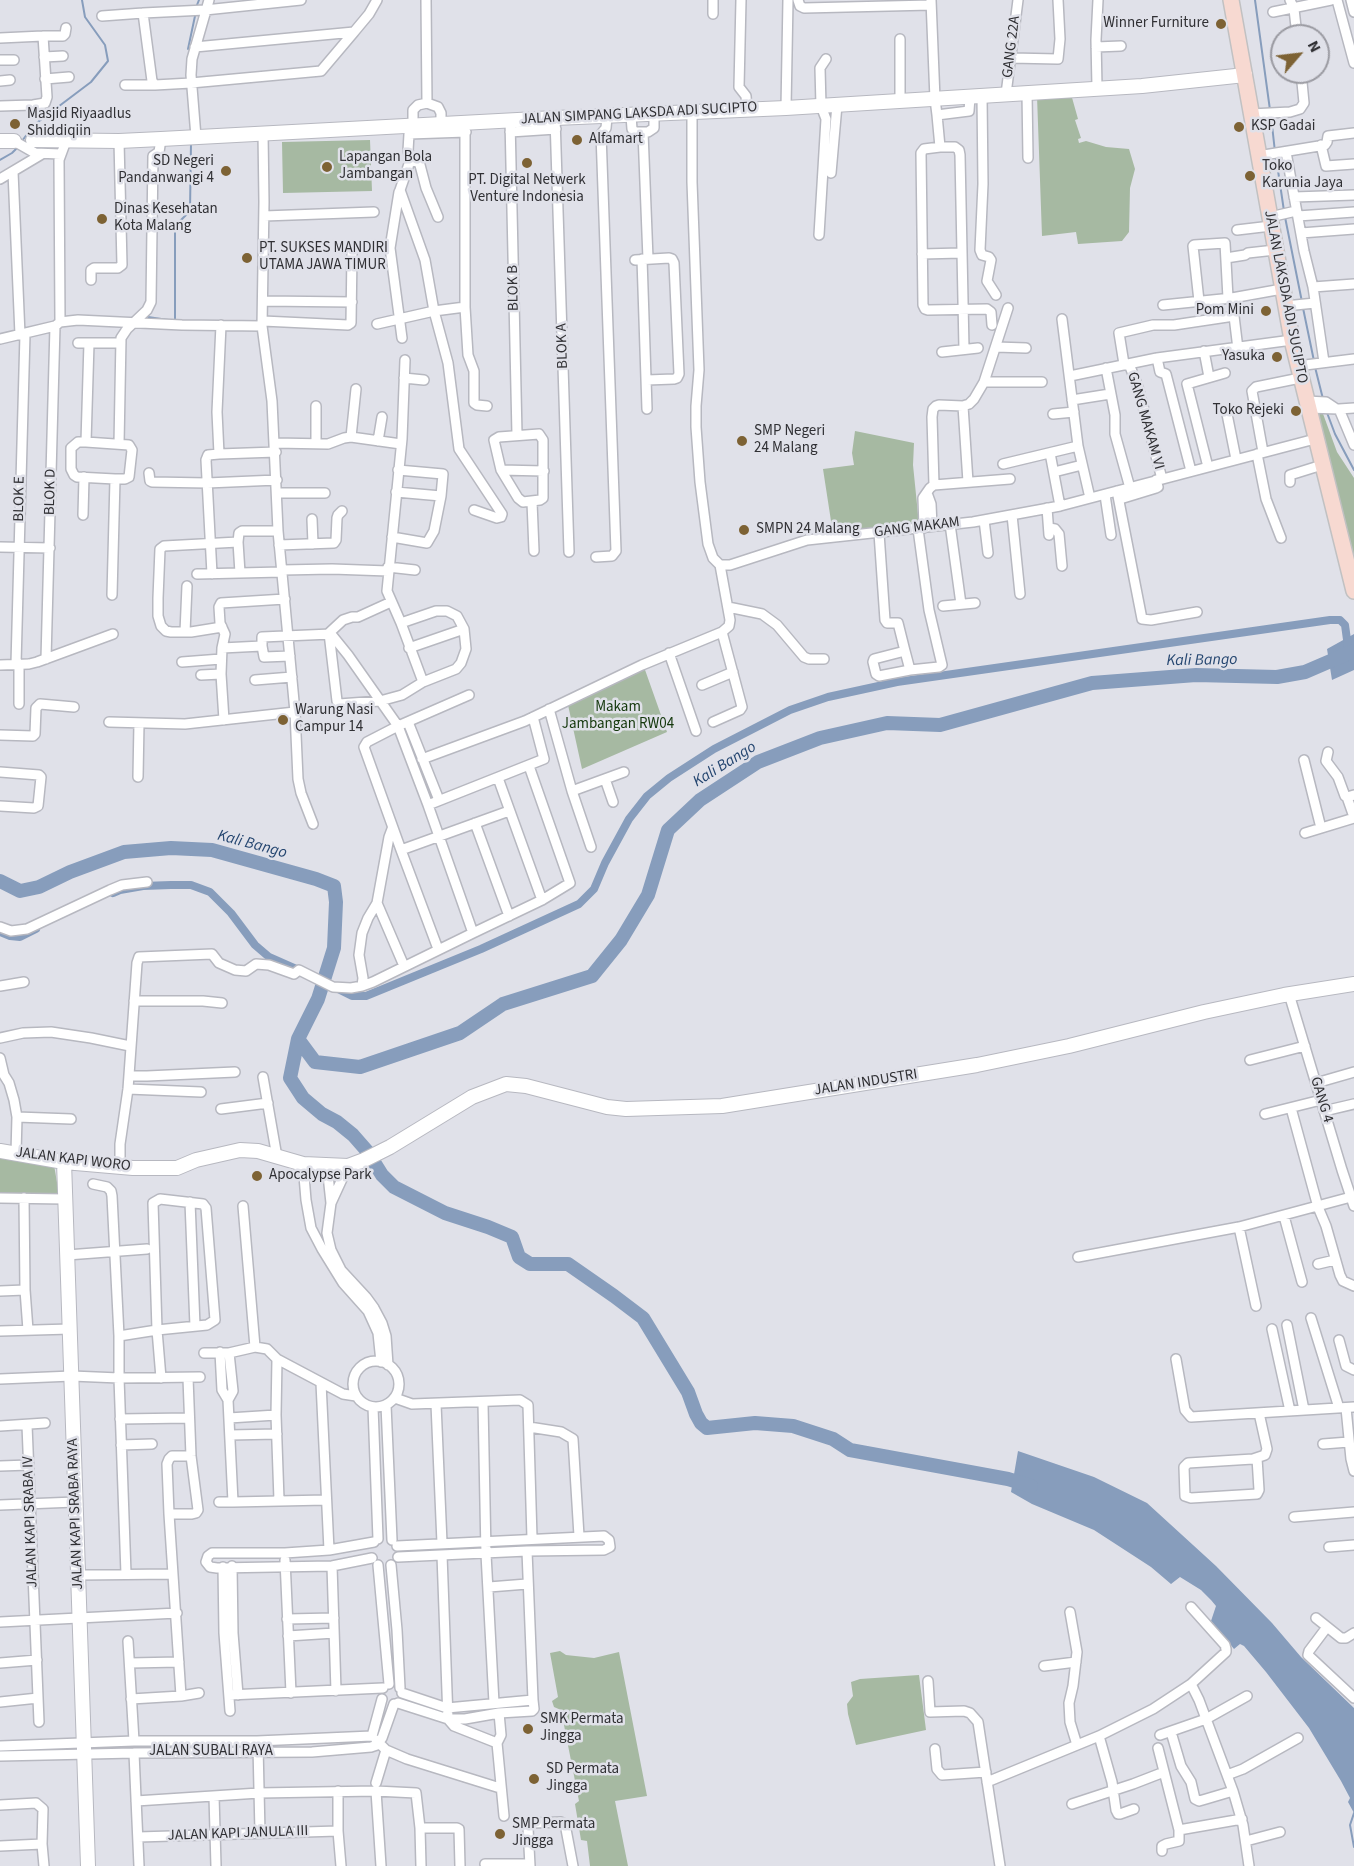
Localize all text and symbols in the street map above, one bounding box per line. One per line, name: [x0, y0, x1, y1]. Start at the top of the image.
street label: GANG 22A: [999, 15, 1025, 79]
place label: Winner Furniture: [1103, 15, 1209, 33]
marker: Winner Furniture: [1214, 17, 1228, 31]
north arrow: [1270, 24, 1330, 84]
text: N: [1302, 37, 1326, 56]
street label: JALAN SIMPANG LAKSDA ADI SUCIPTO: [520, 99, 758, 129]
place label: Masjid Riyaadlus Shiddiqiin: [27, 106, 131, 141]
marker: Masjid Riyaadlus Shiddiqiin: [8, 117, 22, 131]
place label: KSP Gadai: [1251, 118, 1315, 136]
marker: KSP Gadai: [1232, 120, 1246, 134]
place label: Alfamart: [589, 131, 643, 149]
marker: Alfamart: [570, 133, 584, 147]
place label: Lapangan Bola Jambangan: [339, 149, 432, 184]
place label: SD Negeri Pandanwangi 4: [118, 153, 214, 188]
marker: PT. Digital Netwerk Venture Indonesia: [520, 156, 534, 170]
place label: Toko Karunia Jaya: [1262, 158, 1343, 193]
marker: Lapangan Bola Jambangan: [320, 160, 334, 174]
marker: SD Negeri Pandanwangi 4: [219, 164, 233, 178]
marker: Toko Karunia Jaya: [1243, 169, 1257, 183]
place label: PT. Digital Netwerk Venture Indonesia: [468, 172, 586, 207]
place label: Dinas Kesehatan Kota Malang: [114, 201, 218, 236]
street label: JALAN LAKSDA ADI SUCIPTO: [1259, 209, 1311, 385]
marker: Dinas Kesehatan Kota Malang: [95, 212, 109, 226]
place label: PT. SUKSES MANDIRI UTAMA JAWA TIMUR: [259, 240, 388, 275]
marker: PT. SUKSES MANDIRI UTAMA JAWA TIMUR: [240, 251, 254, 265]
street label: BLOK B: [505, 265, 523, 311]
place label: Pom Mini: [1196, 302, 1254, 320]
marker: Pom Mini: [1259, 304, 1273, 318]
street label: BLOK A: [553, 323, 573, 369]
place label: Yasuka: [1222, 348, 1265, 366]
marker: Yasuka: [1270, 350, 1284, 364]
street label: GANG MAKAM VI: [1122, 370, 1168, 472]
place label: Toko Rejeki: [1212, 402, 1284, 420]
marker: Toko Rejeki: [1289, 404, 1303, 418]
place label: SMP Negeri 24 Malang: [754, 423, 825, 458]
marker: SMP Negeri 24 Malang: [735, 434, 749, 448]
street label: BLOK D: [42, 469, 60, 515]
street label: BLOK E: [11, 476, 29, 522]
street label: GANG MAKAM: [873, 514, 961, 542]
place label: SMPN 24 Malang: [756, 521, 860, 539]
marker: SMPN 24 Malang: [737, 523, 751, 537]
water label: Kali Bango: [1166, 651, 1238, 671]
park label: Makam Jambangan RW04: [562, 699, 674, 734]
place label: Warung Nasi Campur 14: [295, 702, 373, 737]
marker: Warung Nasi Campur 14: [276, 713, 290, 727]
water label: Kali Bango: [690, 738, 760, 792]
water label: Kali Bango: [215, 827, 289, 863]
street label: JALAN INDUSTRI: [813, 1066, 919, 1100]
street label: GANG 4: [1306, 1075, 1336, 1125]
street label: JALAN KAPI WORO: [14, 1144, 132, 1176]
place label: Apocalypse Park: [269, 1167, 372, 1185]
marker: Apocalypse Park: [250, 1169, 264, 1183]
street label: JALAN KAPI SRABA RAYA: [64, 1438, 88, 1590]
street label: JALAN KAPI SRABA IV: [20, 1456, 42, 1588]
place label: SMK Permata Jingga: [540, 1711, 623, 1746]
marker: SMK Permata Jingga: [521, 1722, 535, 1736]
street label: JALAN SUBALI RAYA: [149, 1743, 273, 1761]
place label: SD Permata Jingga: [546, 1761, 619, 1796]
marker: SD Permata Jingga: [527, 1772, 541, 1786]
place label: SMP Permata Jingga: [512, 1816, 595, 1851]
street label: JALAN KAPI JANULA III: [167, 1823, 309, 1845]
marker: SMP Permata Jingga: [493, 1827, 507, 1841]

